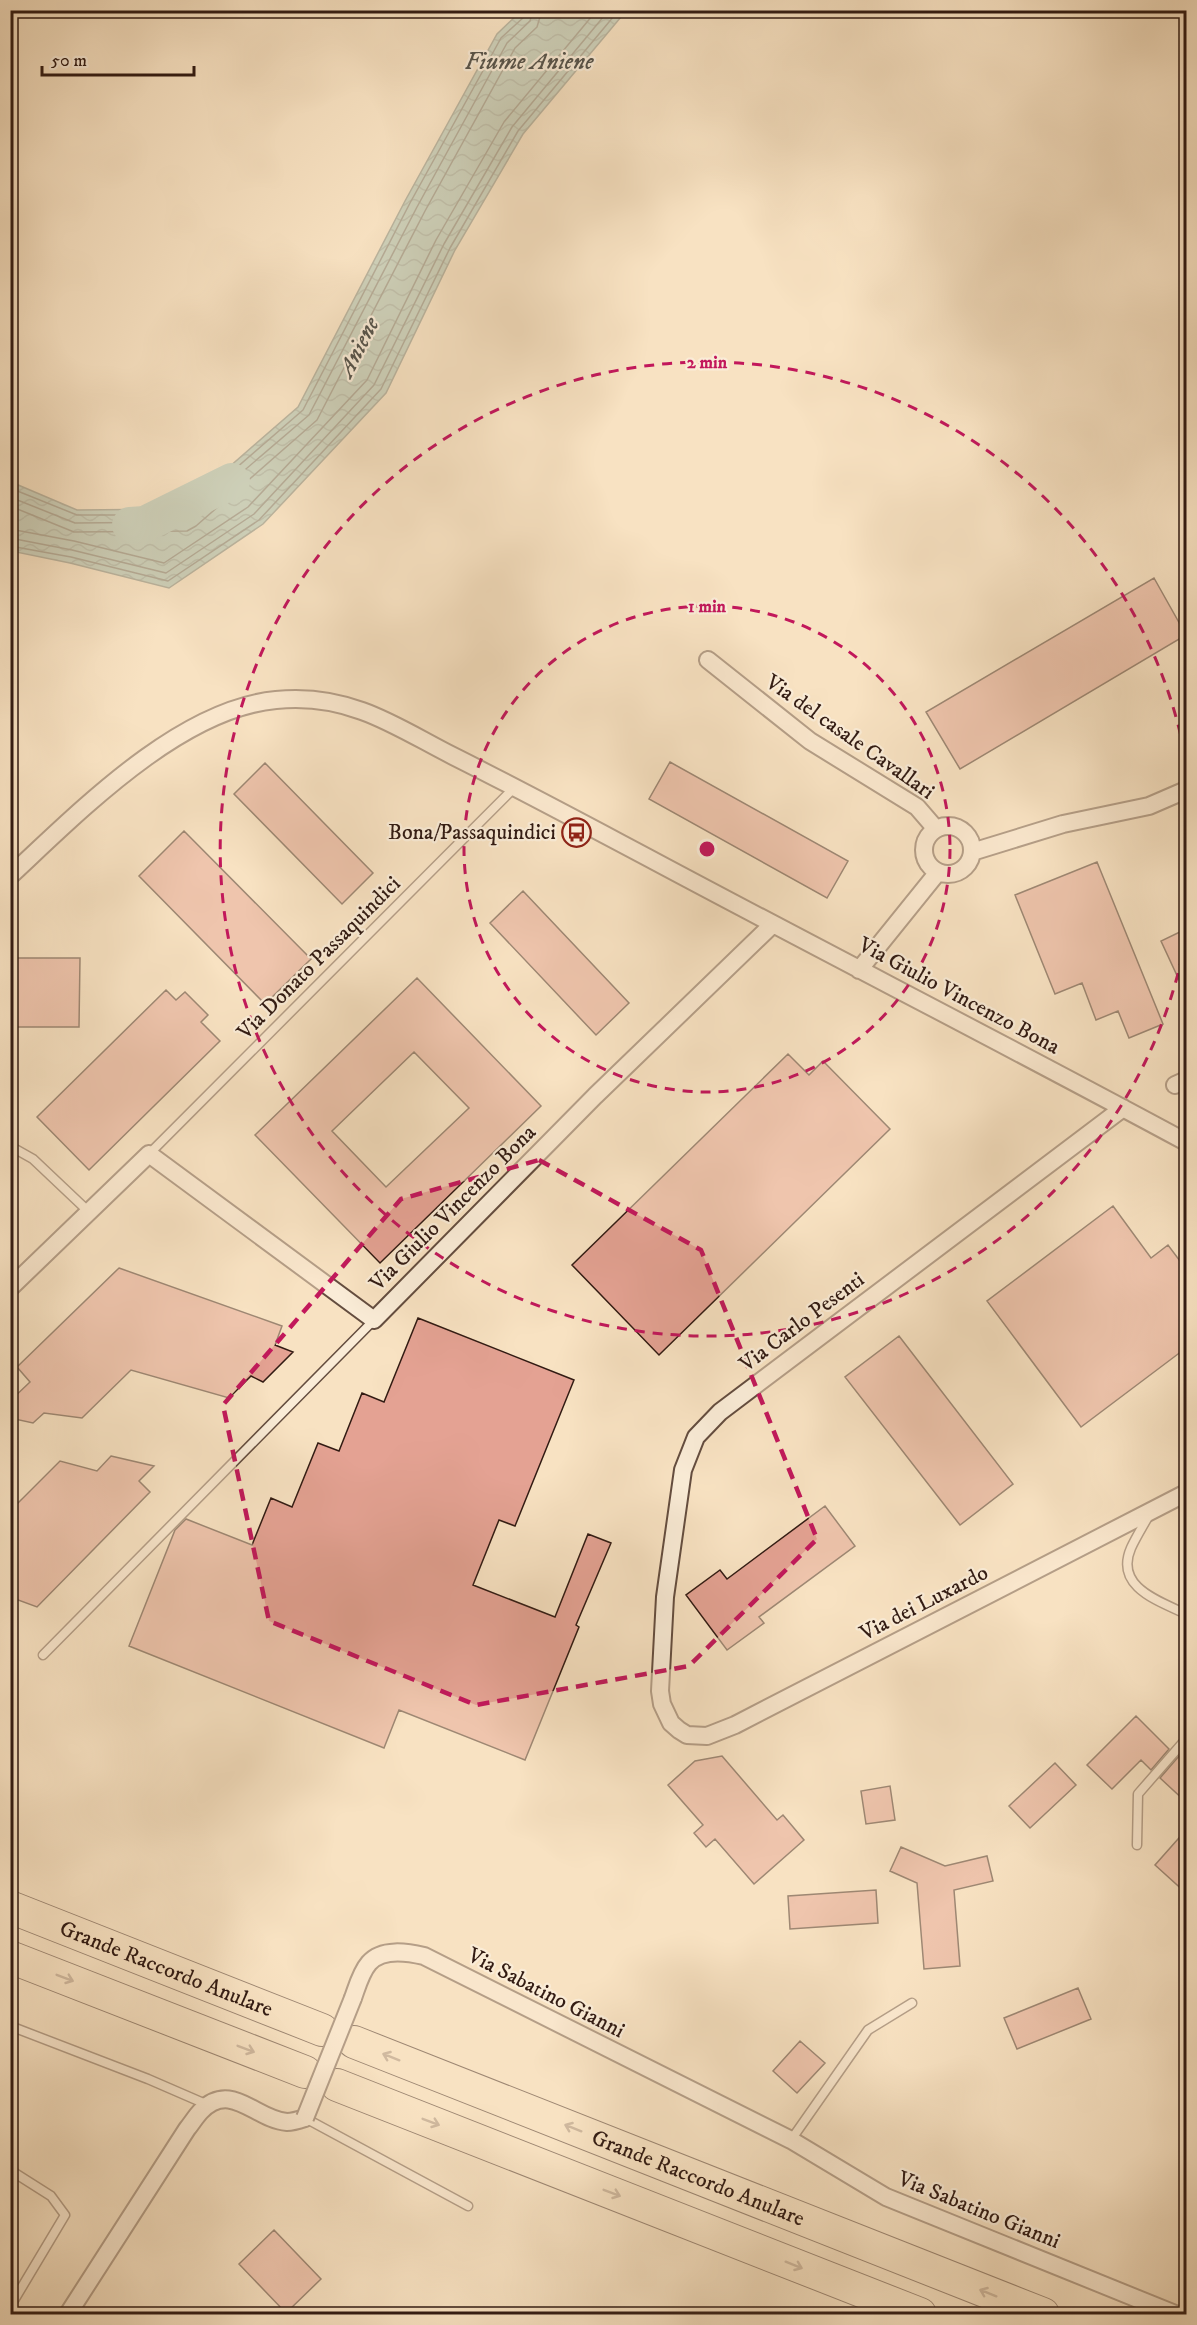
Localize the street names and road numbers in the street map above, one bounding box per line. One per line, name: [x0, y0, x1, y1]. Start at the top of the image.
street label: Via del casale Cavallari: [759, 668, 940, 805]
street label: Via Donato Passaquindici: [231, 871, 406, 1046]
street label: Via Giulio Vincenzo Bona: [853, 931, 1065, 1061]
street label: Via Giulio Vincenzo Bona: [363, 1119, 542, 1298]
street label: Via Carlo Pesenti: [733, 1266, 870, 1378]
street label: Via dei Luxardo: [854, 1559, 993, 1647]
street label: Grande Raccordo Anulare: [56, 1914, 277, 2023]
street label: Via Sabatino Gianni: [462, 1941, 629, 2044]
street label: Grande Raccordo Anulare: [588, 2124, 809, 2232]
street label: Via Sabatino Gianni: [893, 2165, 1064, 2255]

